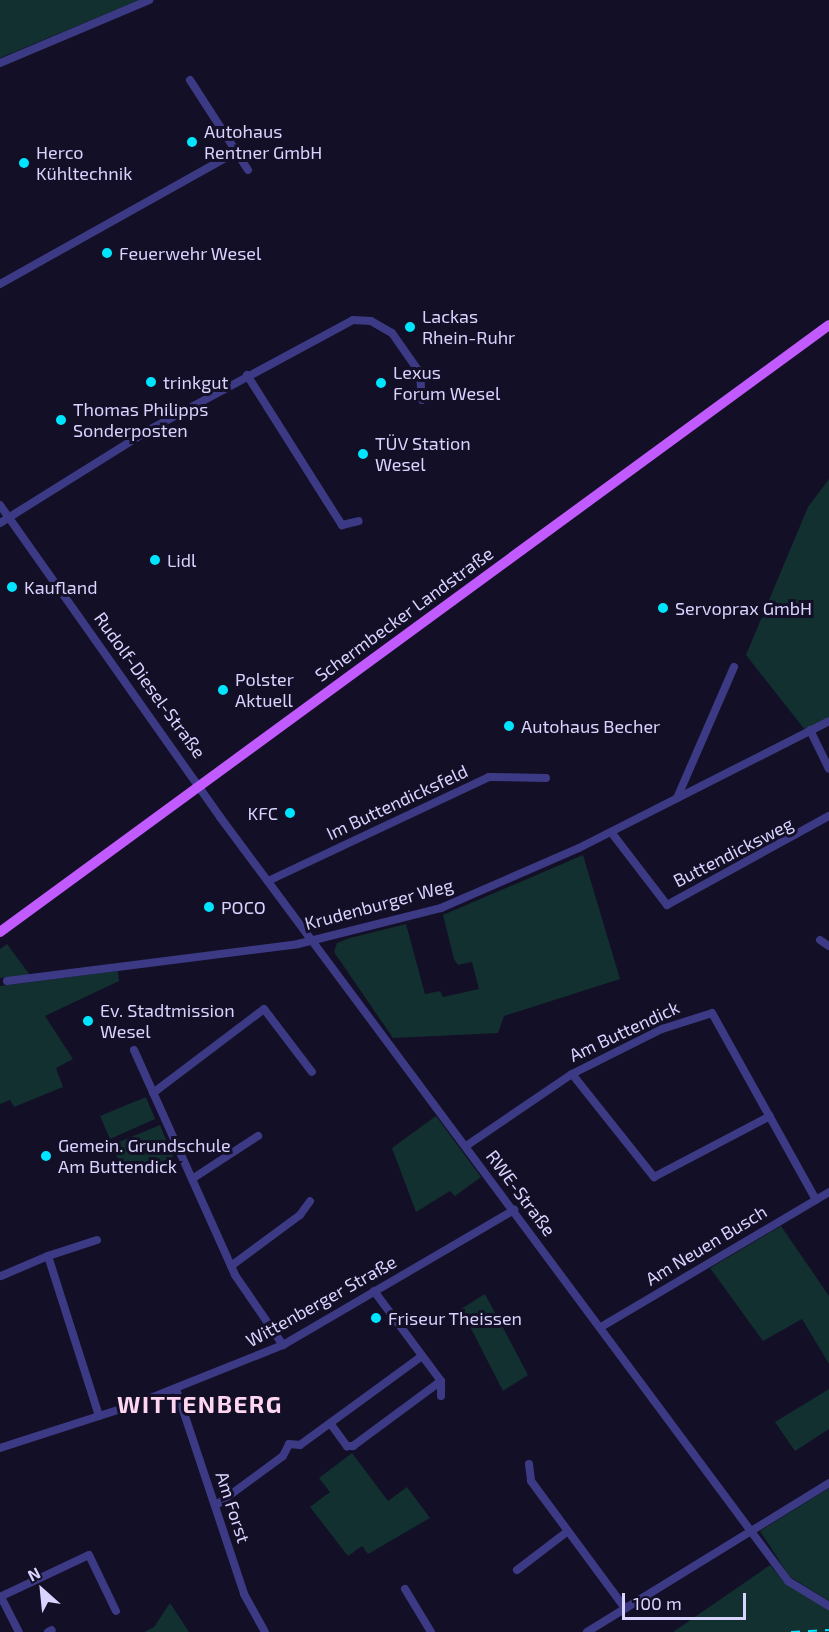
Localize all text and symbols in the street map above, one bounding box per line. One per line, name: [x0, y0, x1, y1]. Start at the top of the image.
place label: Autohaus Rentner GmbH: [204, 121, 323, 164]
marker: Autohaus Rentner GmbH: [185, 135, 199, 149]
place label: Herco Kühltechnik: [36, 142, 132, 184]
marker: Herco Kühltechnik: [17, 156, 31, 170]
place label: Feuerwehr Wesel: [119, 242, 262, 264]
marker: Feuerwehr Wesel: [100, 246, 114, 260]
place label: Lackas Rhein-Ruhr: [422, 306, 515, 348]
marker: Lackas Rhein-Ruhr: [403, 320, 417, 334]
place label: Lexus Forum Wesel: [393, 362, 500, 404]
place label: trinkgut: [163, 371, 228, 393]
marker: trinkgut: [144, 375, 158, 389]
marker: Lexus Forum Wesel: [374, 376, 388, 390]
place label: Thomas Philipps Sonderposten: [73, 399, 208, 442]
marker: Thomas Philipps Sonderposten: [54, 413, 68, 427]
place label: TÜV Station Wesel: [375, 433, 471, 476]
marker: TÜV Station Wesel: [356, 447, 370, 461]
street label: Schermbecker Landstraße: [311, 542, 497, 686]
place label: Lidl: [167, 549, 196, 571]
marker: Lidl: [148, 553, 162, 567]
place label: Kaufland: [24, 576, 97, 598]
marker: Kaufland: [5, 580, 19, 594]
place label: Servoprax GmbH: [675, 597, 812, 619]
marker: Servoprax GmbH: [656, 601, 670, 615]
street label: Rudolf-Diesel-Straße: [90, 608, 210, 762]
place label: Polster Aktuell: [235, 669, 294, 712]
marker: Polster Aktuell: [216, 683, 230, 697]
place label: Autohaus Becher: [521, 715, 660, 737]
marker: Autohaus Becher: [502, 719, 516, 733]
street label: Im Buttendicksfeld: [323, 760, 471, 844]
place label: KFC: [248, 802, 278, 824]
marker: KFC: [283, 806, 297, 820]
street label: Buttendicksweg: [669, 812, 797, 892]
street label: Krudenburger Weg: [302, 874, 456, 934]
place label: POCO: [221, 896, 266, 918]
marker: POCO: [202, 900, 216, 914]
street label: Am Buttendick: [566, 996, 682, 1066]
place label: Ev. Stadtmission Wesel: [100, 1000, 235, 1042]
marker: Ev. Stadtmission Wesel: [81, 1014, 95, 1028]
place label: Gemein. Grundschule Am Buttendick: [58, 1135, 231, 1178]
street label: RWE-Straße: [482, 1146, 560, 1240]
marker: Gemein. Grundschule Am Buttendick: [39, 1149, 53, 1163]
street label: Am Neuen Busch: [641, 1200, 771, 1290]
street label: Wittenberger Straße: [242, 1251, 400, 1351]
place label: Friseur Theissen: [388, 1307, 523, 1329]
marker: Friseur Theissen: [369, 1311, 383, 1325]
district label: WITTENBERG: [117, 1390, 283, 1418]
street label: Am Forst: [211, 1469, 255, 1545]
north arrow: [12, 1560, 72, 1620]
text: N: [24, 1562, 43, 1585]
scale bar: [625, 1581, 750, 1619]
text: 100 m: [633, 1592, 682, 1614]

